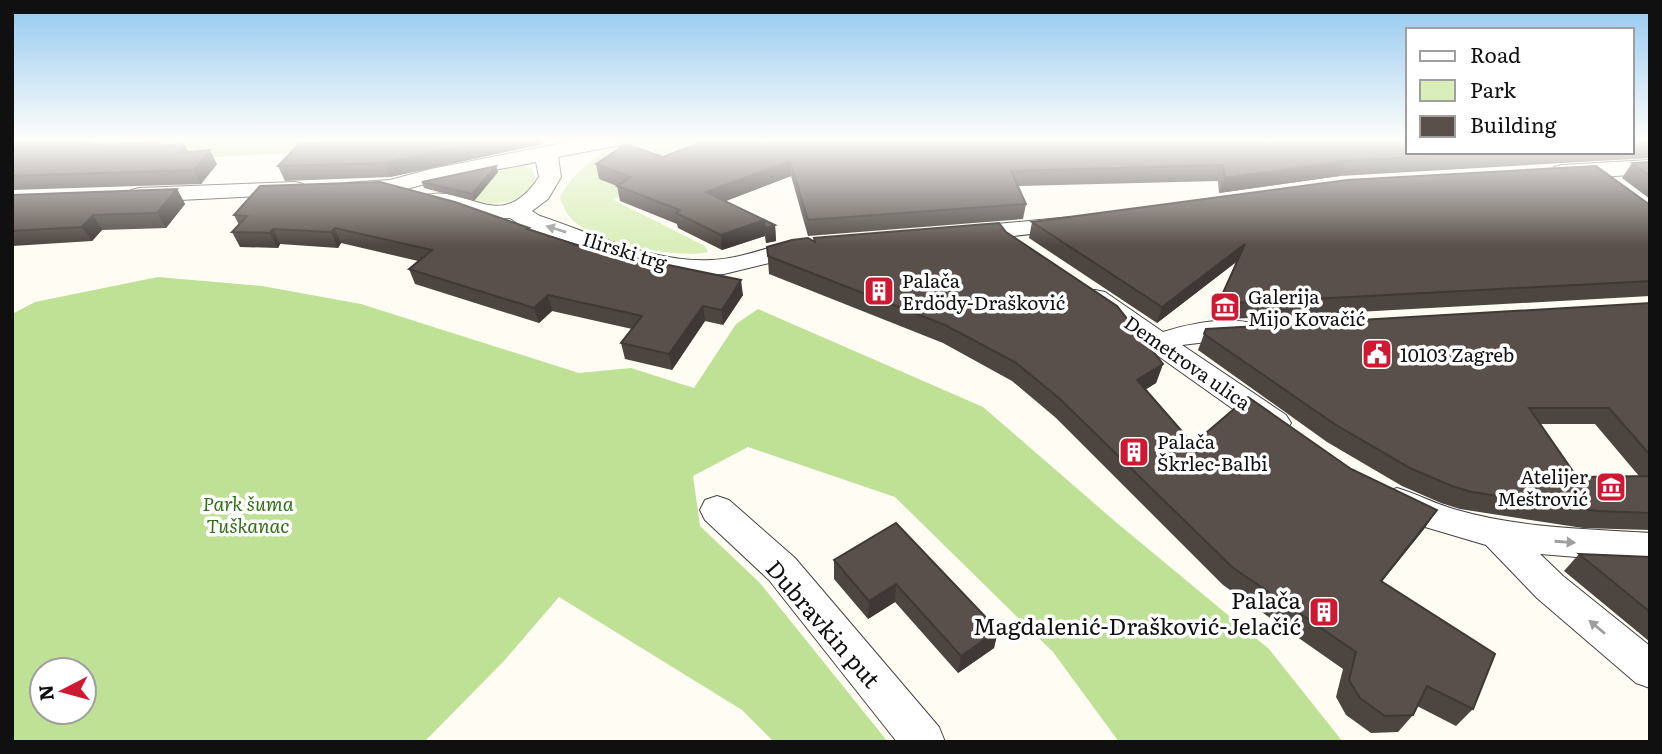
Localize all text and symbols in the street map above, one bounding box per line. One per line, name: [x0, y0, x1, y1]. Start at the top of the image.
legend: [1406, 28, 1634, 154]
text: Road: [1470, 38, 1521, 69]
text: Park: [1470, 73, 1516, 104]
text: Building: [1470, 108, 1557, 139]
one-way arrow: [545, 223, 566, 234]
street label: Ilirski trg: [579, 224, 671, 276]
place label: Palača Erdödy-Drašković: [902, 266, 1065, 316]
building icon: Palača Erdödy-Drašković: [862, 274, 896, 308]
place label: Galerija Mijo Kovačić: [1248, 282, 1365, 332]
museum icon: Galerija Mijo Kovačić: [1208, 290, 1242, 324]
street label: Demetrova ulica: [1119, 308, 1257, 416]
public building icon: 10103 Zagreb: [1360, 337, 1394, 371]
place label: 10103 Zagreb: [1400, 340, 1514, 368]
place label: Palača Škrlec-Balbi: [1157, 427, 1268, 477]
building icon: Palača Škrlec-Balbi: [1117, 435, 1151, 469]
place label: Atelijer Meštrović: [1497, 462, 1588, 512]
museum icon: Atelijer Meštrović: [1594, 470, 1628, 504]
park label: Park šuma Tuškanac: [202, 489, 294, 539]
one-way arrow: [1554, 537, 1576, 548]
street label: Dubravkin put: [759, 552, 890, 695]
place label: Palača Magdalenić-Drašković-Jelačić: [973, 582, 1302, 642]
building icon: Palača Magdalenić-Drašković-Jelačić: [1307, 595, 1341, 629]
one-way arrow: [1588, 620, 1605, 635]
north arrow: [28, 656, 98, 726]
text: N: [30, 683, 60, 702]

